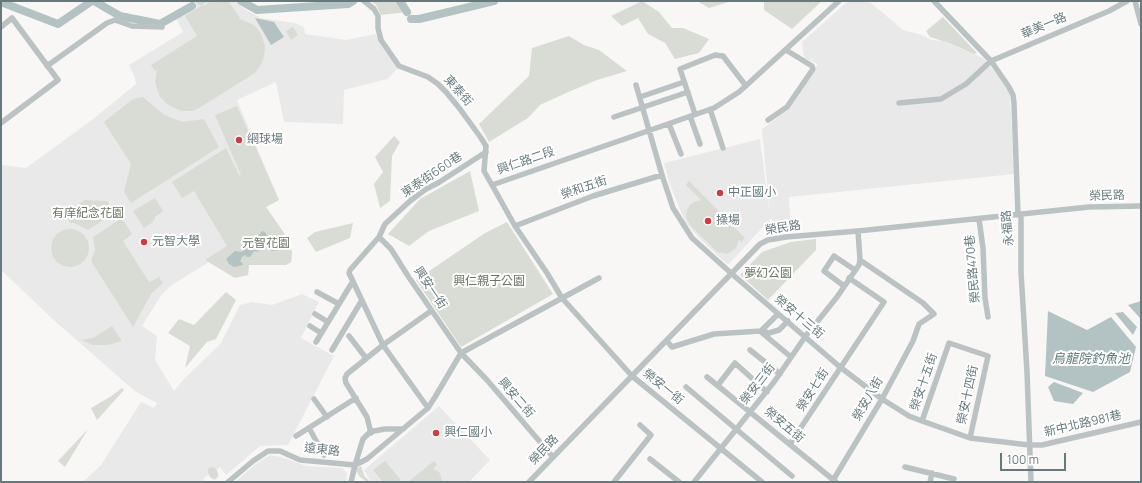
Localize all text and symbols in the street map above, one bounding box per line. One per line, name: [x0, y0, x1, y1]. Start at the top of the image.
street label: 華美一路: [1019, 10, 1069, 42]
street label: 東泰街: [441, 73, 475, 109]
place label: 網球場: [247, 133, 283, 147]
marker: 網球場: [234, 135, 244, 145]
street label: 興仁路二段: [495, 144, 557, 178]
street label: 東泰街660巷: [399, 149, 465, 201]
street label: 榮和五街: [559, 173, 609, 203]
place label: 中正國小: [728, 186, 776, 200]
marker: 中正國小: [715, 188, 725, 198]
street label: 榮民路: [1089, 188, 1125, 204]
park label: 有庠紀念花園: [52, 207, 124, 221]
street label: 永福路: [999, 209, 1017, 247]
place label: 操場: [716, 214, 740, 228]
marker: 操場: [703, 216, 713, 226]
street label: 榮民路: [764, 218, 802, 238]
street label: 榮民路470巷: [963, 234, 983, 304]
place label: 元智大學: [152, 235, 200, 249]
marker: 元智大學: [139, 237, 149, 247]
park label: 元智花園: [242, 237, 290, 251]
street label: 興安一街: [411, 264, 449, 312]
park label: 夢幻公園: [744, 267, 792, 281]
park label: 興仁親子公園: [453, 275, 525, 289]
street label: 榮安十三街: [771, 292, 827, 342]
street label: 榮安十五街: [907, 351, 941, 413]
water label: 烏龍院釣魚池: [1052, 351, 1130, 367]
street label: 榮安三街: [738, 361, 778, 407]
street label: 榮安十四街: [955, 364, 981, 426]
street label: 榮安一街: [640, 366, 686, 408]
street label: 榮安七街: [794, 366, 832, 414]
street label: 興安二街: [495, 375, 537, 421]
street label: 榮安八街: [850, 375, 886, 423]
street label: 榮安五街: [761, 404, 807, 446]
street label: 新中北路981巷: [1043, 408, 1123, 440]
place label: 興仁國小: [444, 426, 492, 440]
marker: 興仁國小: [431, 428, 441, 438]
street label: 榮民路: [526, 432, 562, 468]
street label: 遠東路: [303, 441, 341, 459]
scale bar: [1002, 445, 1068, 471]
text: 100 m: [1007, 451, 1039, 468]

